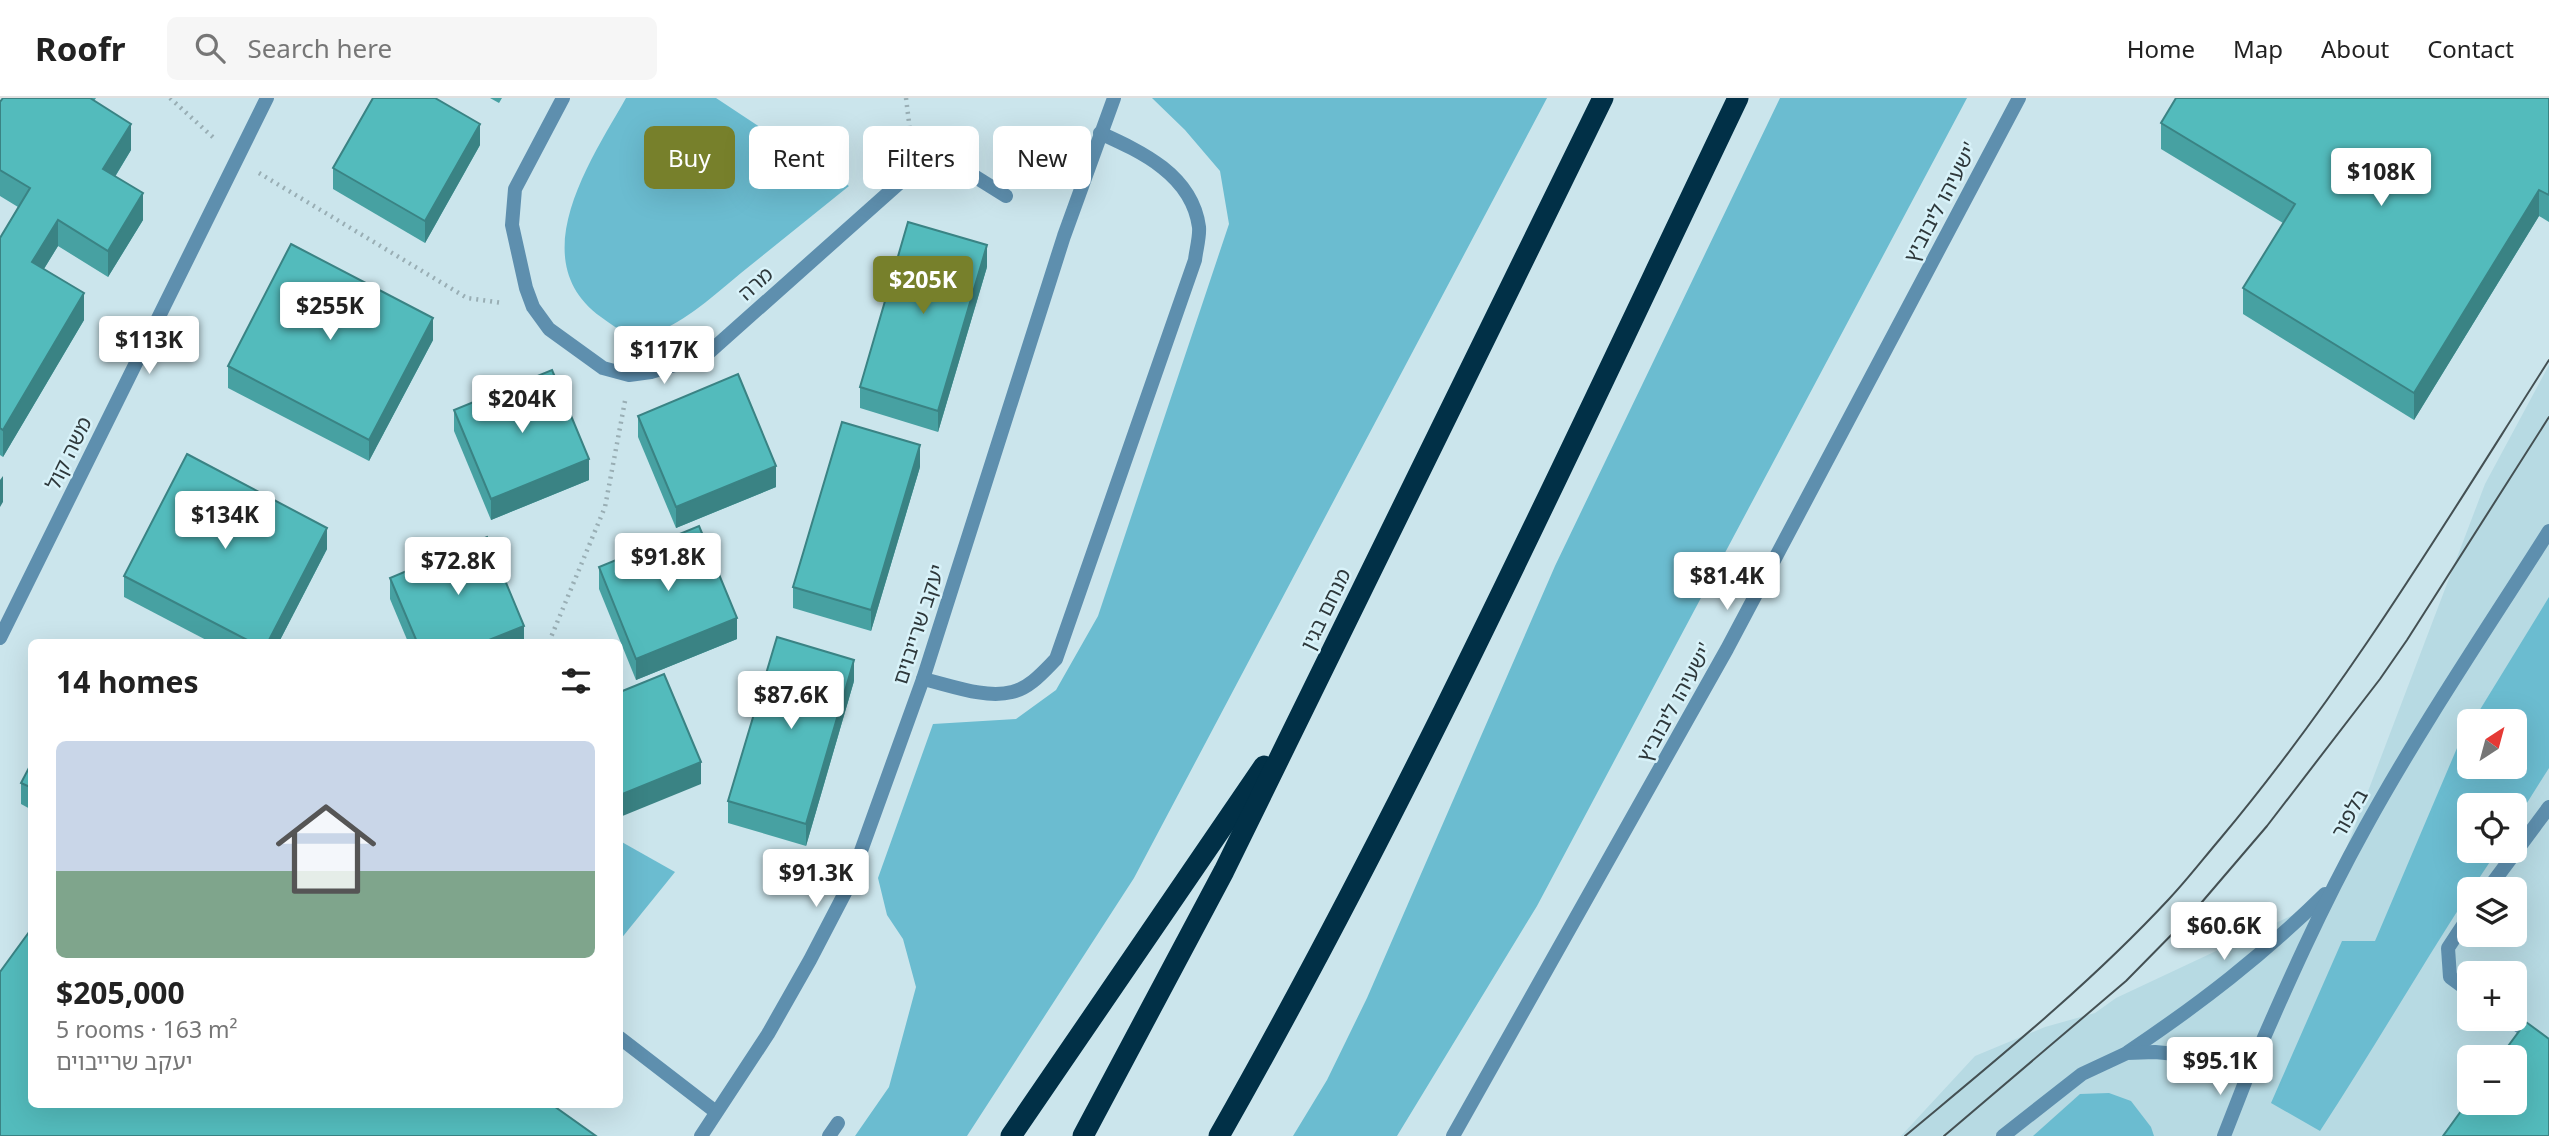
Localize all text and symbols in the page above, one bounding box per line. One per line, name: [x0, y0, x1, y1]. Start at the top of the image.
search box: [167, 17, 657, 80]
text: Roofr: [35, 26, 125, 71]
icon: search: [191, 29, 229, 67]
text: Search here: [247, 30, 392, 66]
text: Home: [2127, 32, 2195, 65]
text: Map: [2233, 32, 2283, 65]
text: About: [2321, 32, 2389, 65]
text: Contact: [2427, 32, 2514, 65]
chip: Buy: [644, 126, 735, 189]
chip: Rent: [749, 126, 849, 189]
chip: Filters: [863, 126, 979, 189]
chip: New: [993, 126, 1091, 189]
street label: ישעיהו ליבוביץ': [1896, 137, 1984, 267]
pin: $108K: [2332, 148, 2430, 208]
text: $108K: [2347, 155, 2415, 187]
pin: $205K: [874, 256, 972, 316]
street label: מרה: [732, 260, 779, 306]
text: $205K: [889, 263, 957, 295]
pin: $255K: [281, 282, 379, 342]
text: $255K: [296, 289, 364, 321]
pin: $113K: [100, 316, 198, 376]
text: $113K: [115, 323, 183, 355]
pin: $117K: [615, 327, 713, 386]
text: $117K: [630, 333, 698, 365]
pin: $204K: [473, 376, 571, 435]
text: $204K: [488, 382, 556, 414]
street label: משה קול: [38, 412, 98, 494]
pin: $134K: [176, 491, 274, 551]
text: $134K: [191, 498, 259, 530]
pin: $91.8K: [611, 533, 725, 593]
pin: $72.8K: [401, 538, 515, 597]
text: $91.8K: [631, 540, 705, 572]
text: $72.8K: [421, 544, 495, 576]
pin: $81.4K: [1670, 552, 1784, 612]
text: $81.4K: [1690, 559, 1764, 591]
street label: יעקב שרייבוים: [885, 560, 951, 688]
street label: מנחם בגין: [1293, 563, 1357, 655]
street label: ישעיהו ליבוביץ': [1630, 637, 1718, 767]
text: 14 homes: [56, 661, 199, 702]
icon: filters: [557, 662, 595, 700]
pin: $87.6K: [734, 672, 848, 731]
text: $87.6K: [754, 678, 828, 710]
north arrow: [2457, 709, 2527, 779]
map controls: [2457, 709, 2527, 1115]
street label: בלפור: [2324, 783, 2374, 843]
icon: home: [263, 786, 389, 912]
button: locate: [2457, 793, 2527, 863]
pin: $91.3K: [759, 850, 873, 909]
text: $91.3K: [779, 856, 853, 888]
button: layers: [2457, 877, 2527, 947]
pin: $60.6K: [2167, 902, 2281, 962]
text: $60.6K: [2187, 909, 2261, 941]
button: +: [2457, 961, 2527, 1031]
text: $205,000: [56, 972, 185, 1013]
text: 5 rooms · 163 m²: [56, 1013, 238, 1045]
pin: $95.1K: [2163, 1038, 2277, 1097]
text: $95.1K: [2183, 1044, 2257, 1076]
text: יעקב שרייבוים: [56, 1045, 193, 1077]
button: −: [2457, 1045, 2527, 1115]

